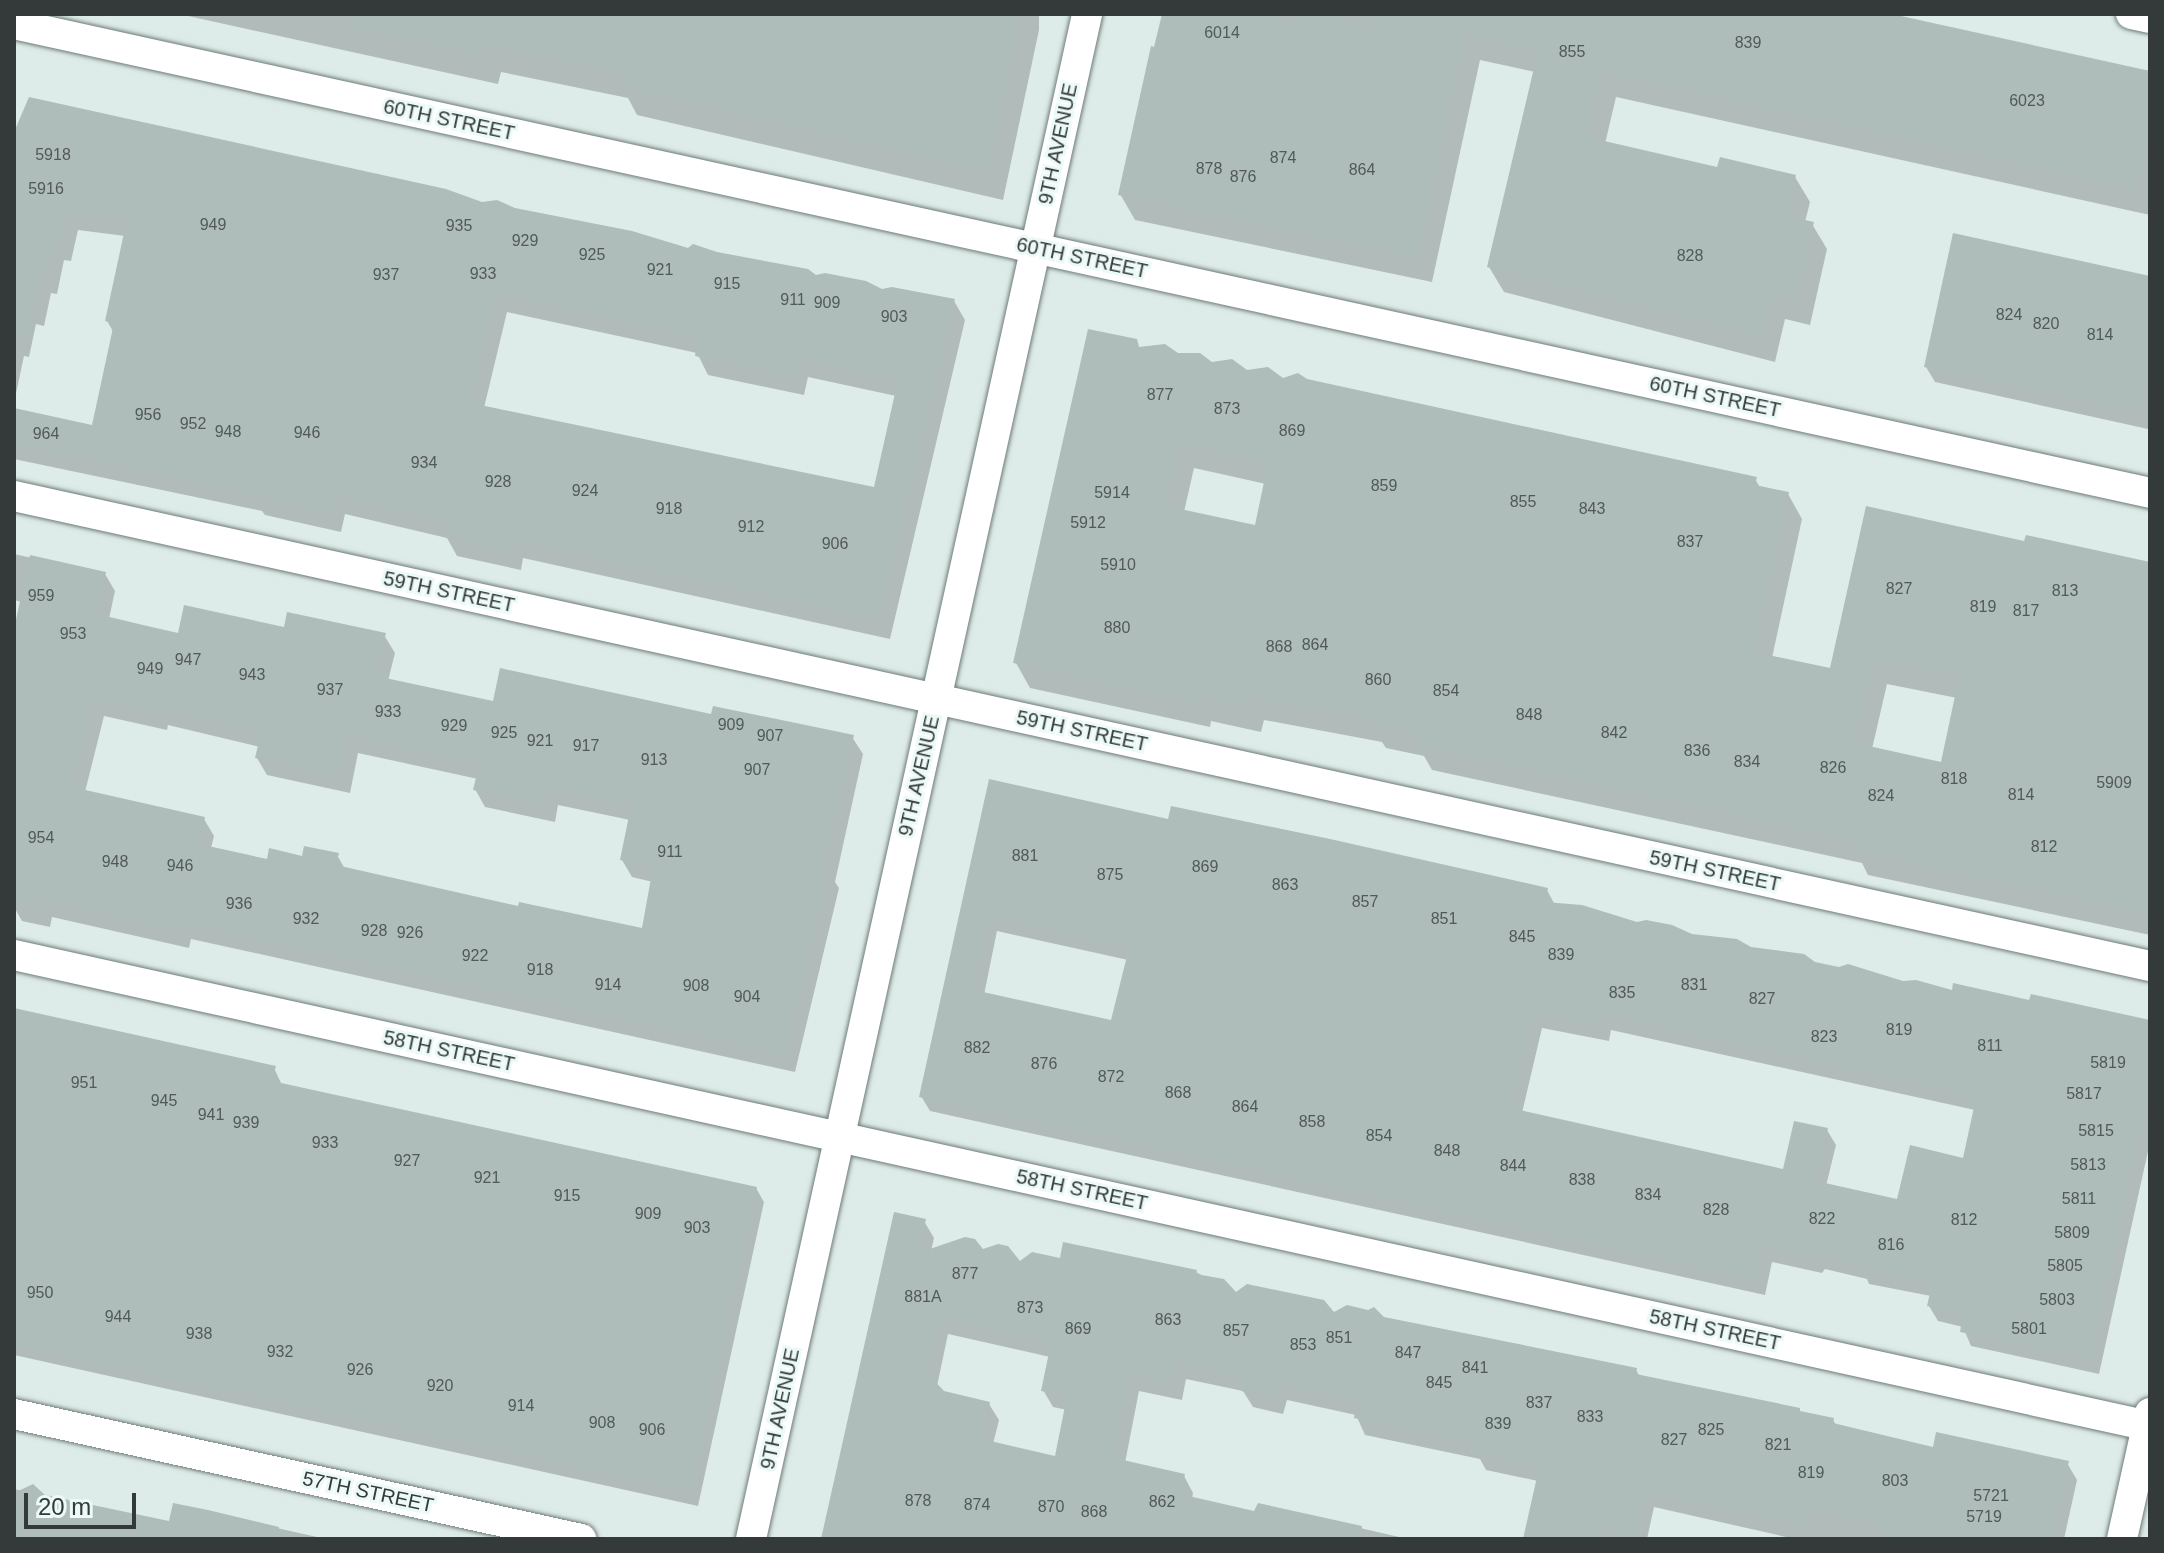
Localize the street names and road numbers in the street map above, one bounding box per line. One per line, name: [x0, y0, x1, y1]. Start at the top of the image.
street label: 9TH AVENUE: [1033, 81, 1083, 207]
street label: 60TH STREET: [381, 94, 517, 146]
street label: 60TH STREET: [1014, 232, 1150, 284]
street label: 60TH STREET: [1647, 371, 1783, 423]
street label: 59TH STREET: [381, 566, 517, 618]
street label: 59TH STREET: [1014, 705, 1150, 757]
street label: 9TH AVENUE: [893, 713, 945, 839]
street label: 59TH STREET: [1647, 845, 1783, 897]
street label: 58TH STREET: [381, 1025, 517, 1077]
street label: 58TH STREET: [1014, 1164, 1150, 1216]
street label: 58TH STREET: [1647, 1304, 1783, 1356]
street label: 9TH AVENUE: [755, 1346, 805, 1472]
street label: 57TH STREET: [300, 1466, 436, 1518]

